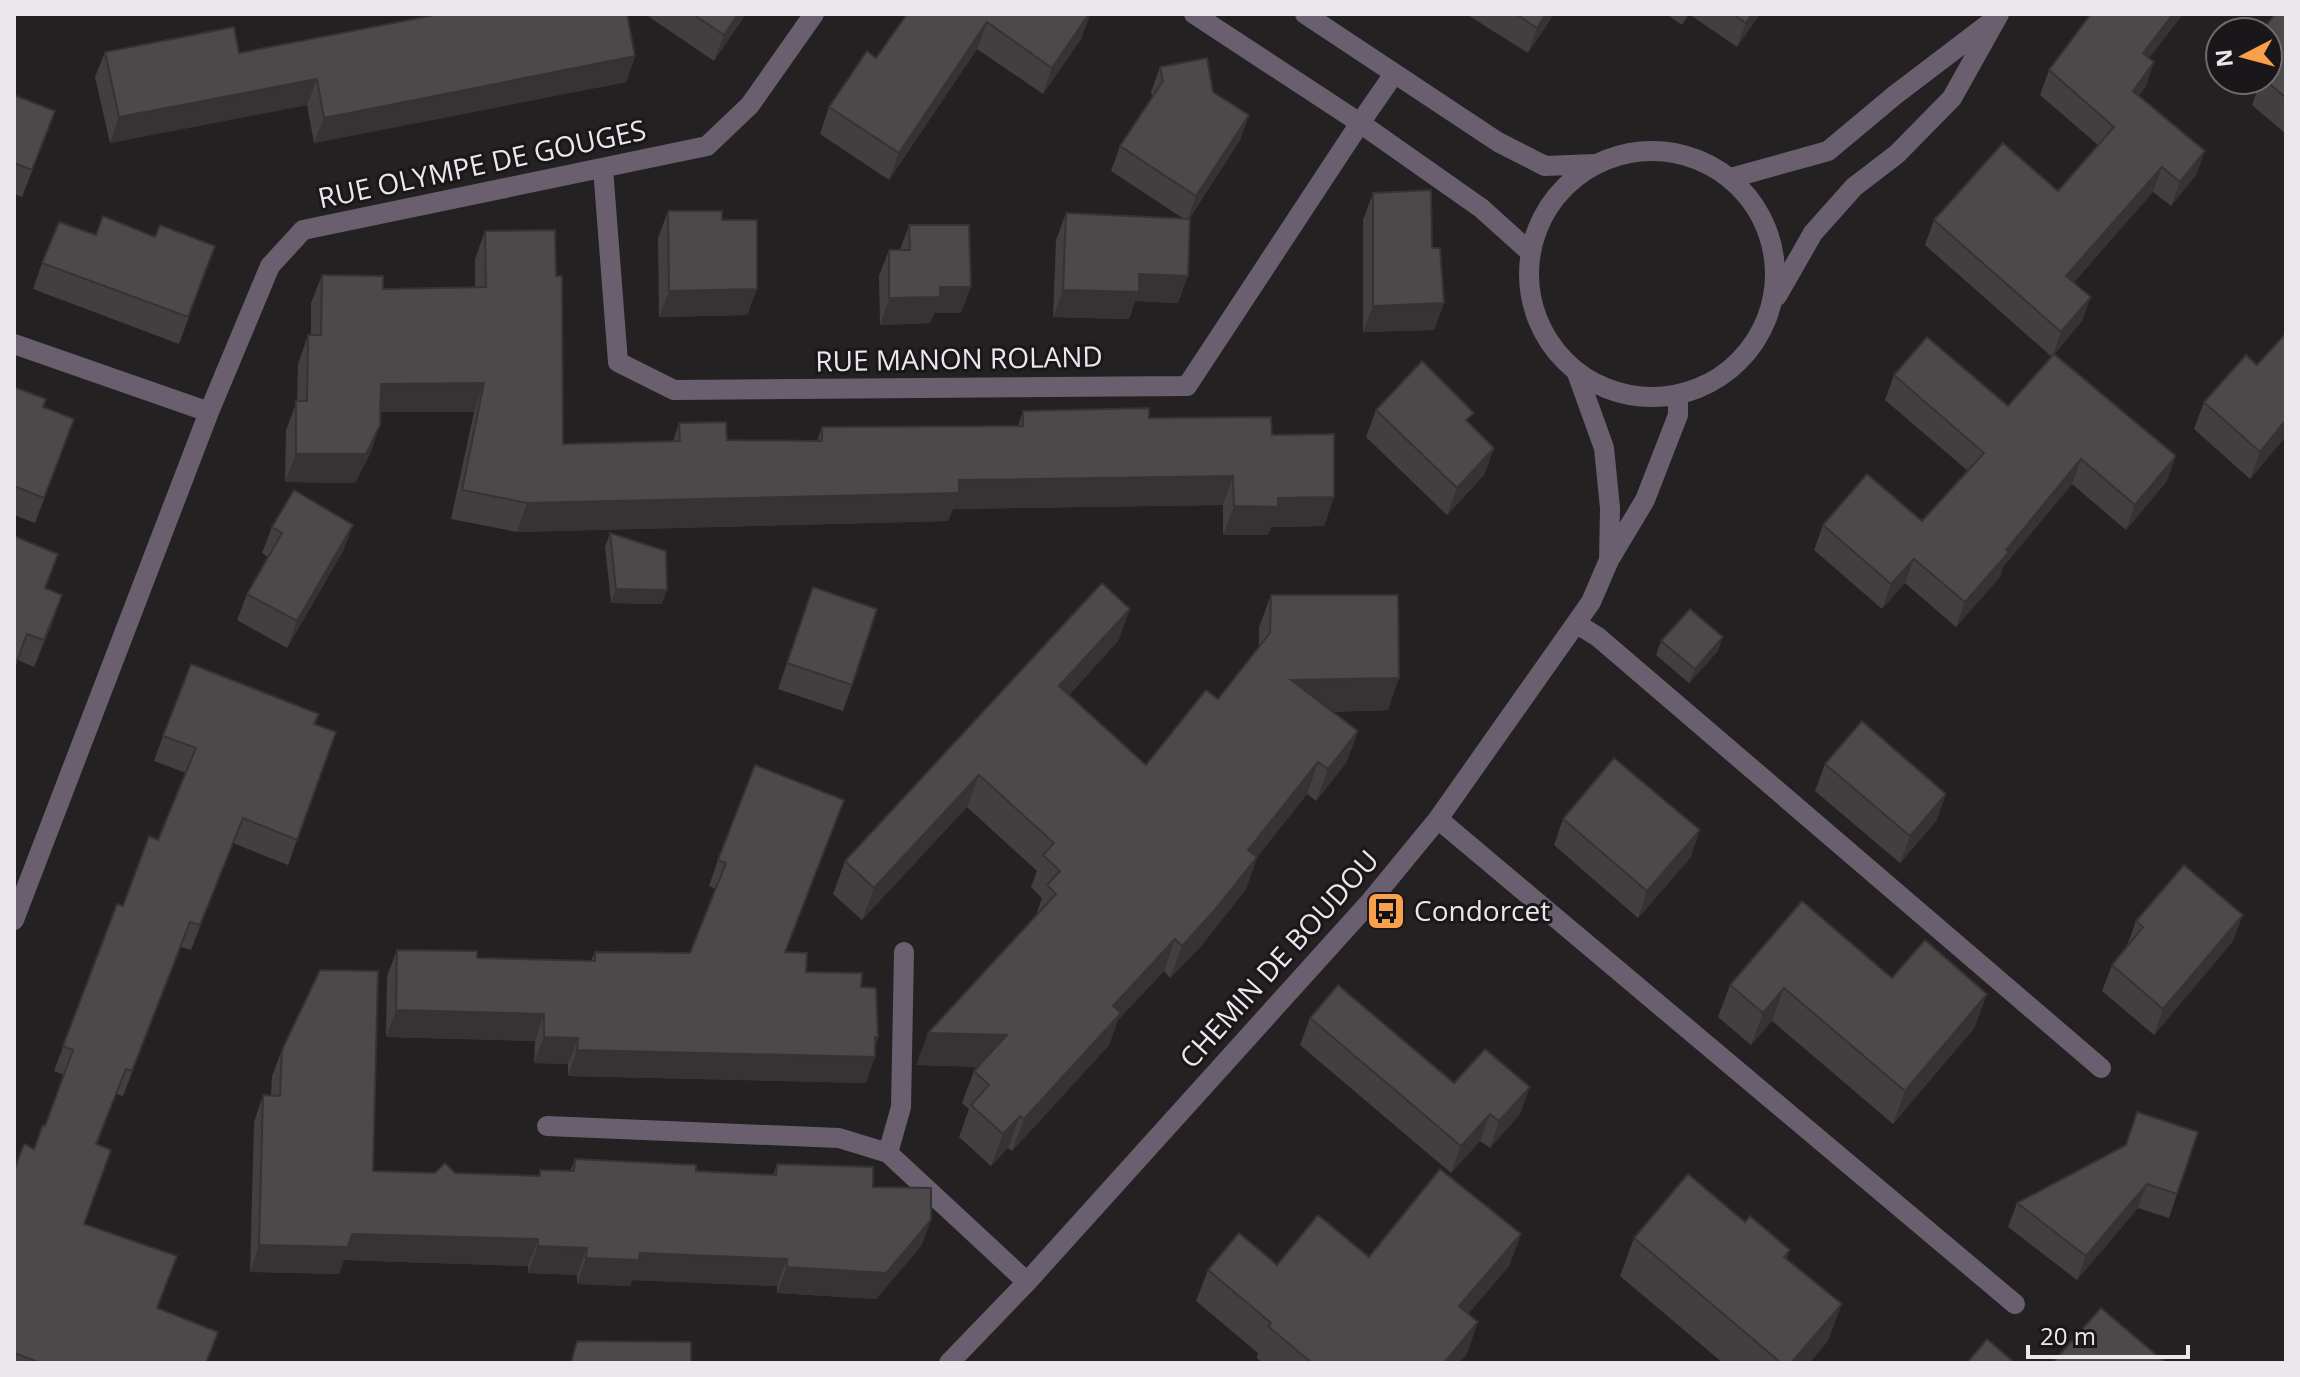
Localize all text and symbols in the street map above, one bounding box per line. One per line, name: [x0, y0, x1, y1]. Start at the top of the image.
north arrow: [2204, 16, 2284, 96]
text: N: [2207, 48, 2239, 69]
street label: RUE OLYMPE DE GOUGES: [314, 110, 649, 216]
street label: RUE MANON ROLAND: [815, 336, 1103, 380]
street label: CHEMIN DE BOUDOU: [1170, 841, 1386, 1076]
bus stop icon: Condorcet: [1365, 890, 1407, 932]
place label: Condorcet: [1414, 891, 1550, 929]
scale bar: [2028, 1309, 2188, 1359]
text: 20 m: [2040, 1319, 2096, 1352]

